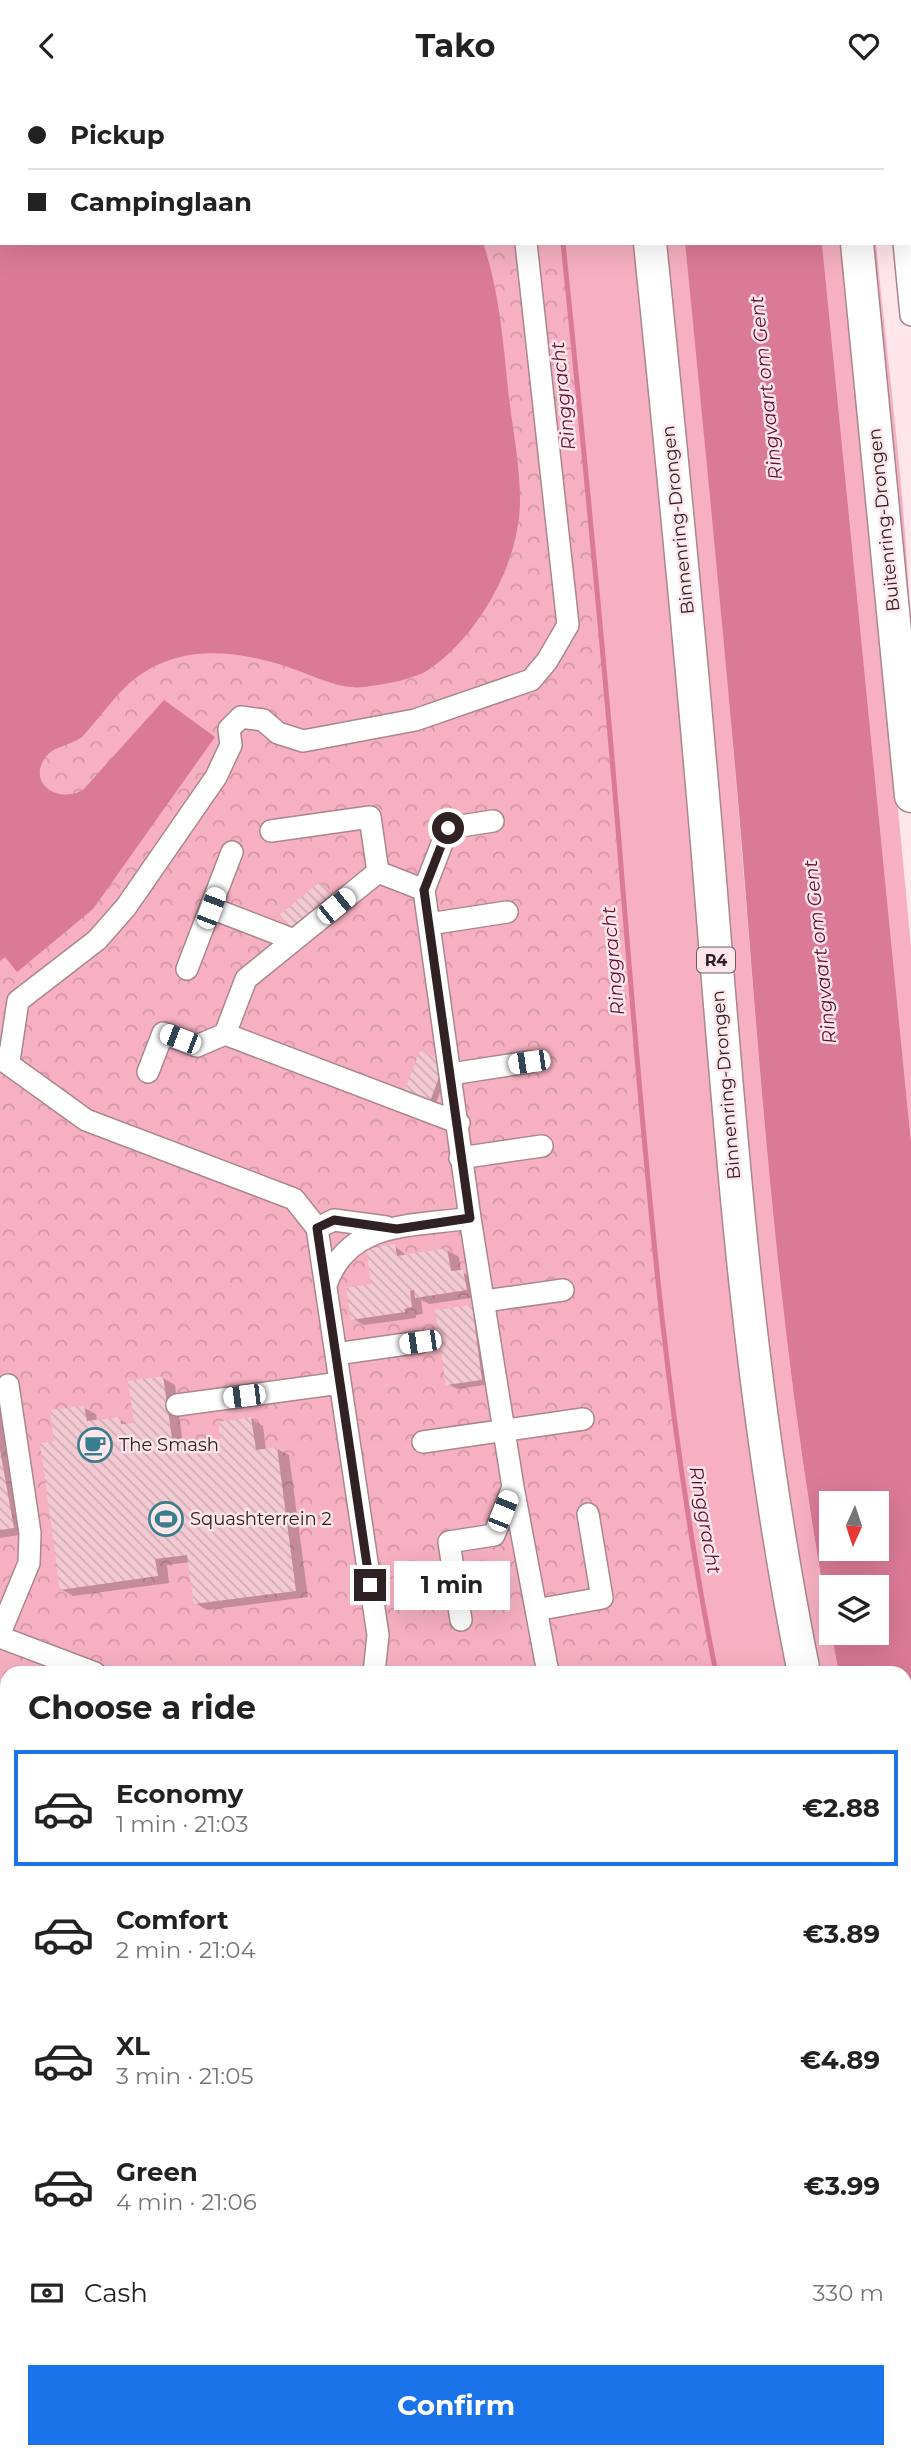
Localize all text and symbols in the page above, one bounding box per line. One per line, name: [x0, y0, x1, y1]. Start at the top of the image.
text: Tako: [416, 26, 495, 65]
icon: back: [28, 27, 66, 65]
icon: heart: [845, 27, 883, 65]
text: Pickup: [70, 119, 165, 151]
text: Campinglaan: [70, 186, 252, 218]
water label: Ringvaart om Gent: [745, 295, 787, 481]
water label: Ringgracht: [546, 340, 580, 451]
street label: Binnenring-Drongen: [657, 424, 699, 616]
street label: Buitenring-Drongen: [863, 427, 905, 613]
route start: [432, 812, 464, 844]
water label: Ringvaart om Gent: [799, 859, 841, 1045]
car: [194, 885, 229, 931]
car: [314, 885, 359, 927]
water label: Ringgracht: [597, 905, 629, 1016]
road number: R4: [697, 947, 735, 973]
street label: Binnenring-Drongen: [707, 990, 745, 1180]
car: [157, 1022, 204, 1056]
car: [507, 1049, 552, 1075]
car: [398, 1329, 443, 1355]
car: [222, 1383, 267, 1409]
cafe icon: The Smash: [76, 1426, 114, 1464]
place label: The Smash: [119, 1434, 219, 1456]
water label: Ringgracht: [684, 1464, 726, 1576]
car: [486, 1488, 521, 1534]
north arrow: [819, 1491, 889, 1561]
map controls: [819, 1491, 889, 1645]
sports icon: Squashterrein 2: [147, 1500, 185, 1538]
place label: Squashterrein 2: [190, 1508, 332, 1530]
callout: 1 min: [394, 1561, 510, 1609]
route end: [354, 1569, 386, 1601]
text: 1 min: [421, 1571, 483, 1599]
button: layers: [819, 1575, 889, 1645]
text: Choose a ride: [28, 1688, 256, 1727]
icon: car: [32, 1777, 95, 1840]
text: Economy: [116, 1778, 243, 1810]
text: €2.88: [802, 1792, 880, 1824]
text: 1 min · 21:03: [116, 1810, 249, 1838]
icon: car: [32, 1903, 95, 1966]
text: Comfort: [116, 1904, 228, 1936]
text: €3.89: [803, 1918, 880, 1950]
text: 2 min · 21:04: [116, 1936, 256, 1964]
icon: car: [32, 2029, 95, 2092]
text: XL: [116, 2030, 150, 2062]
text: €4.89: [800, 2044, 880, 2076]
text: 3 min · 21:05: [116, 2062, 253, 2090]
icon: car: [32, 2155, 95, 2218]
text: Green: [116, 2156, 198, 2188]
text: €3.99: [804, 2170, 880, 2202]
text: 4 min · 21:06: [116, 2188, 257, 2216]
icon: cash: [28, 2274, 66, 2312]
text: Cash: [84, 2277, 148, 2309]
text: 330 m: [813, 2279, 884, 2307]
button: Confirm: [28, 2365, 884, 2445]

